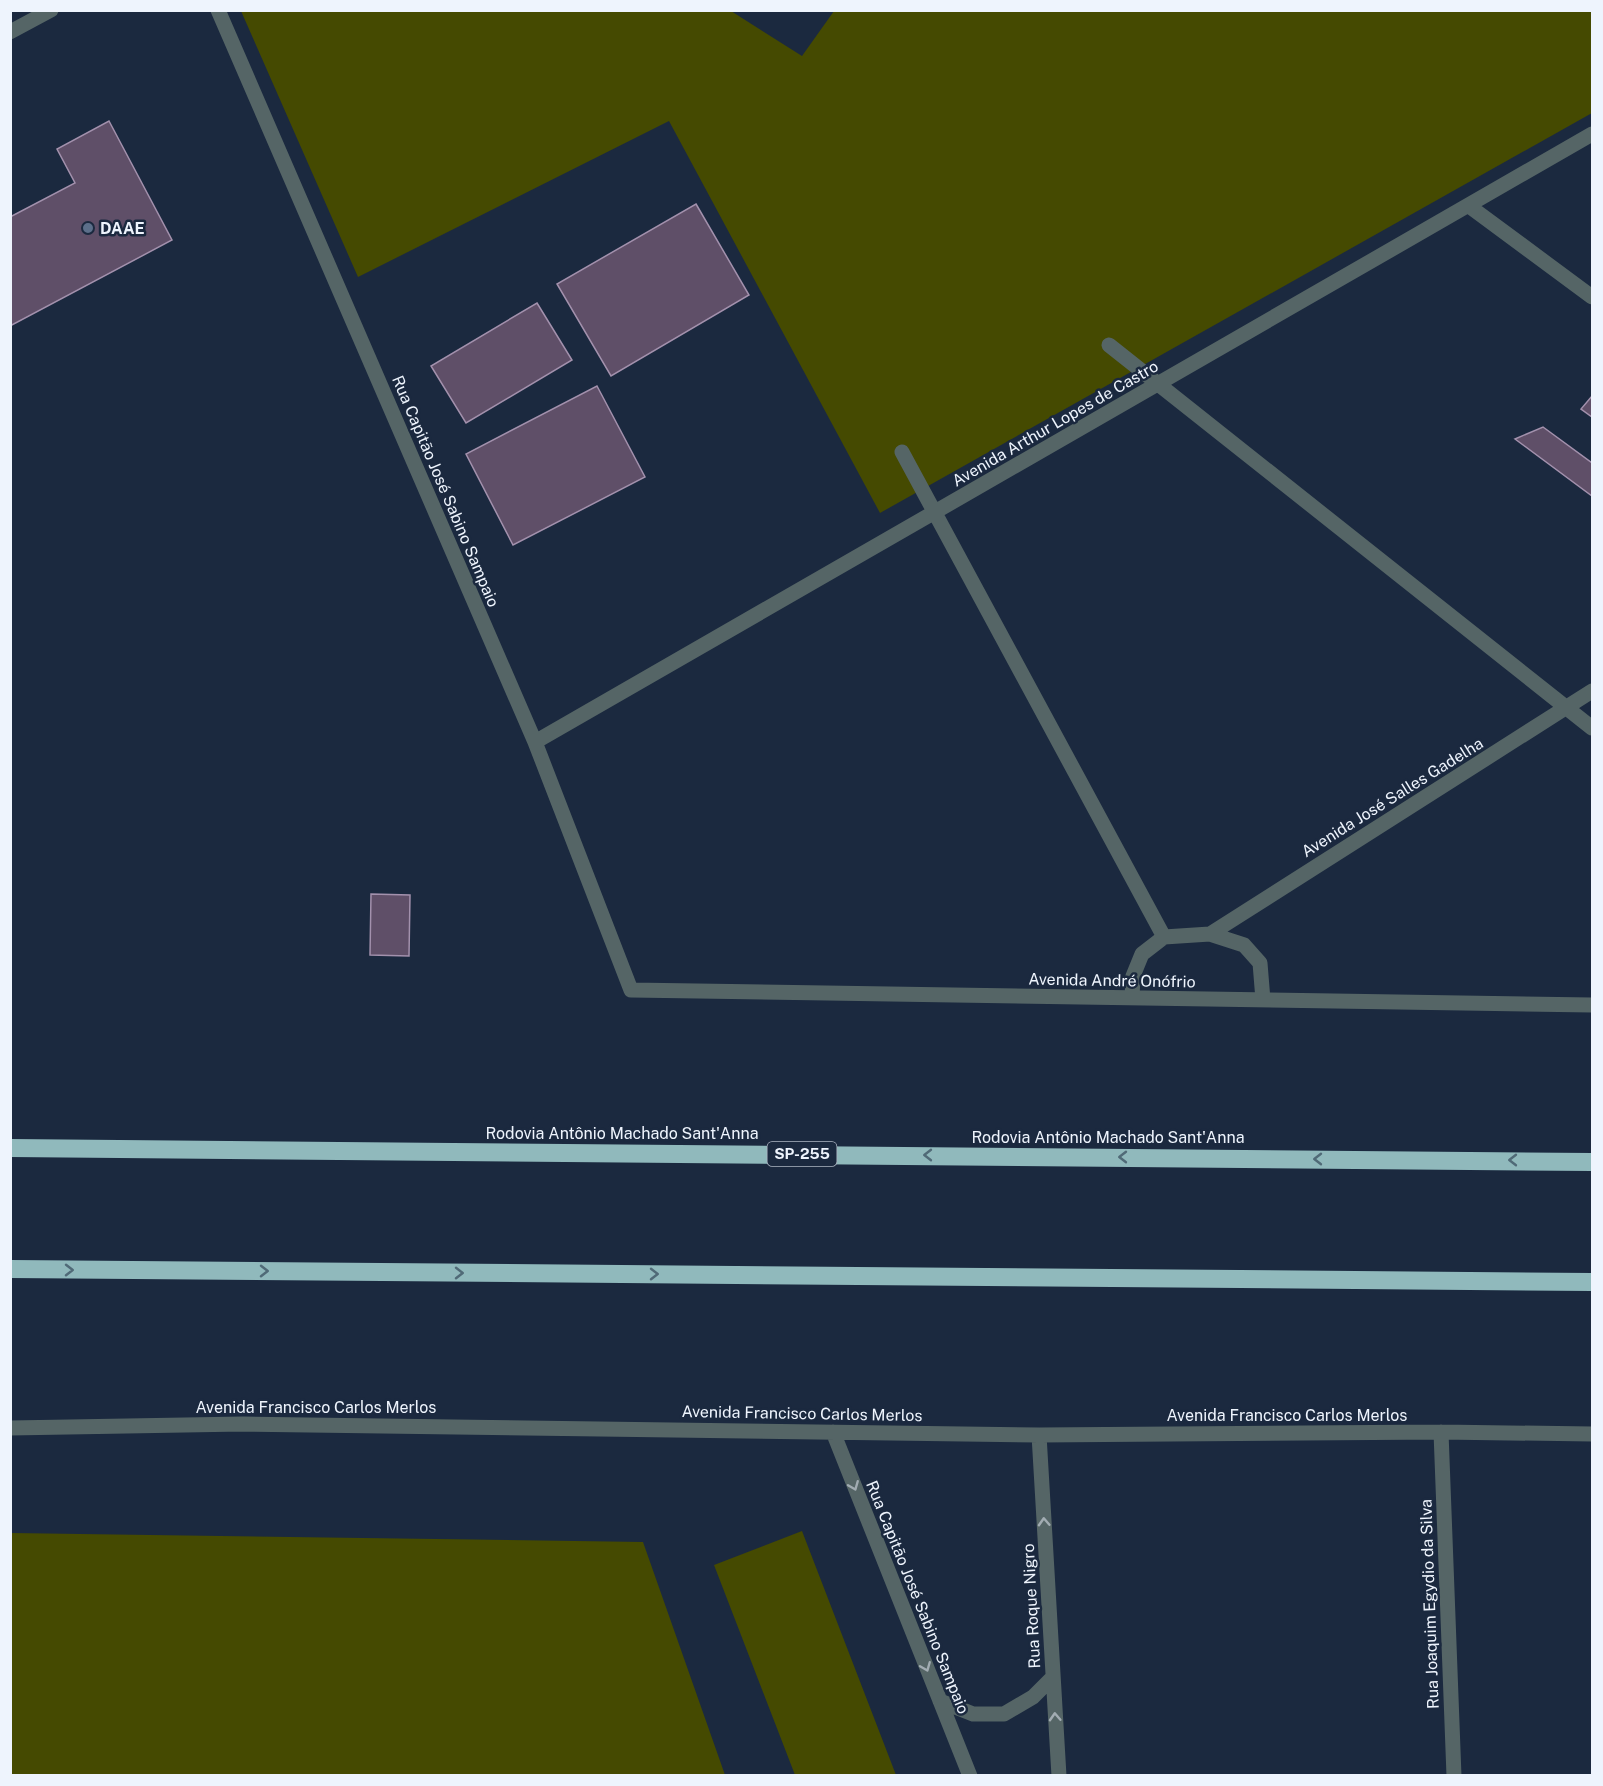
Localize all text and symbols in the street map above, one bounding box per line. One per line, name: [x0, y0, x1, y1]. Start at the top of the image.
place label: DAAE: [100, 219, 145, 238]
marker: DAAE: [81, 221, 95, 235]
street label: Avenida Arthur Lopes de Castro: [949, 357, 1162, 490]
street label: Rua Capitão José Sabino Sampaio: [388, 373, 503, 610]
street label: Avenida José Salles Gadelha: [1298, 734, 1487, 861]
street label: Avenida André Onófrio: [1028, 970, 1196, 991]
street label: Rodovia Antônio Machado Sant'Anna: [486, 1124, 759, 1143]
street label: Rodovia Antônio Machado Sant'Anna: [972, 1128, 1245, 1147]
road number: SP-255: [768, 1142, 836, 1166]
one-way arrow: [924, 1149, 933, 1162]
one-way arrow: [1119, 1151, 1128, 1163]
one-way arrow: [1314, 1152, 1323, 1165]
one-way arrow: [1509, 1154, 1518, 1166]
one-way arrow: [64, 1264, 73, 1276]
one-way arrow: [259, 1265, 268, 1277]
one-way arrow: [454, 1267, 463, 1279]
one-way arrow: [649, 1268, 658, 1280]
street label: Avenida Francisco Carlos Merlos: [196, 1398, 436, 1417]
street label: Avenida Francisco Carlos Merlos: [681, 1402, 923, 1425]
street label: Avenida Francisco Carlos Merlos: [1167, 1406, 1407, 1425]
street label: Rua Capitão José Sabino Sampaio: [862, 1478, 973, 1717]
one-way arrow: [847, 1480, 859, 1491]
street label: Rua Joaquim Egydio da Silva: [1416, 1499, 1443, 1709]
one-way arrow: [1038, 1518, 1051, 1527]
street label: Rua Roque Nigro: [1019, 1543, 1044, 1669]
one-way arrow: [919, 1661, 932, 1672]
one-way arrow: [1049, 1713, 1062, 1722]

